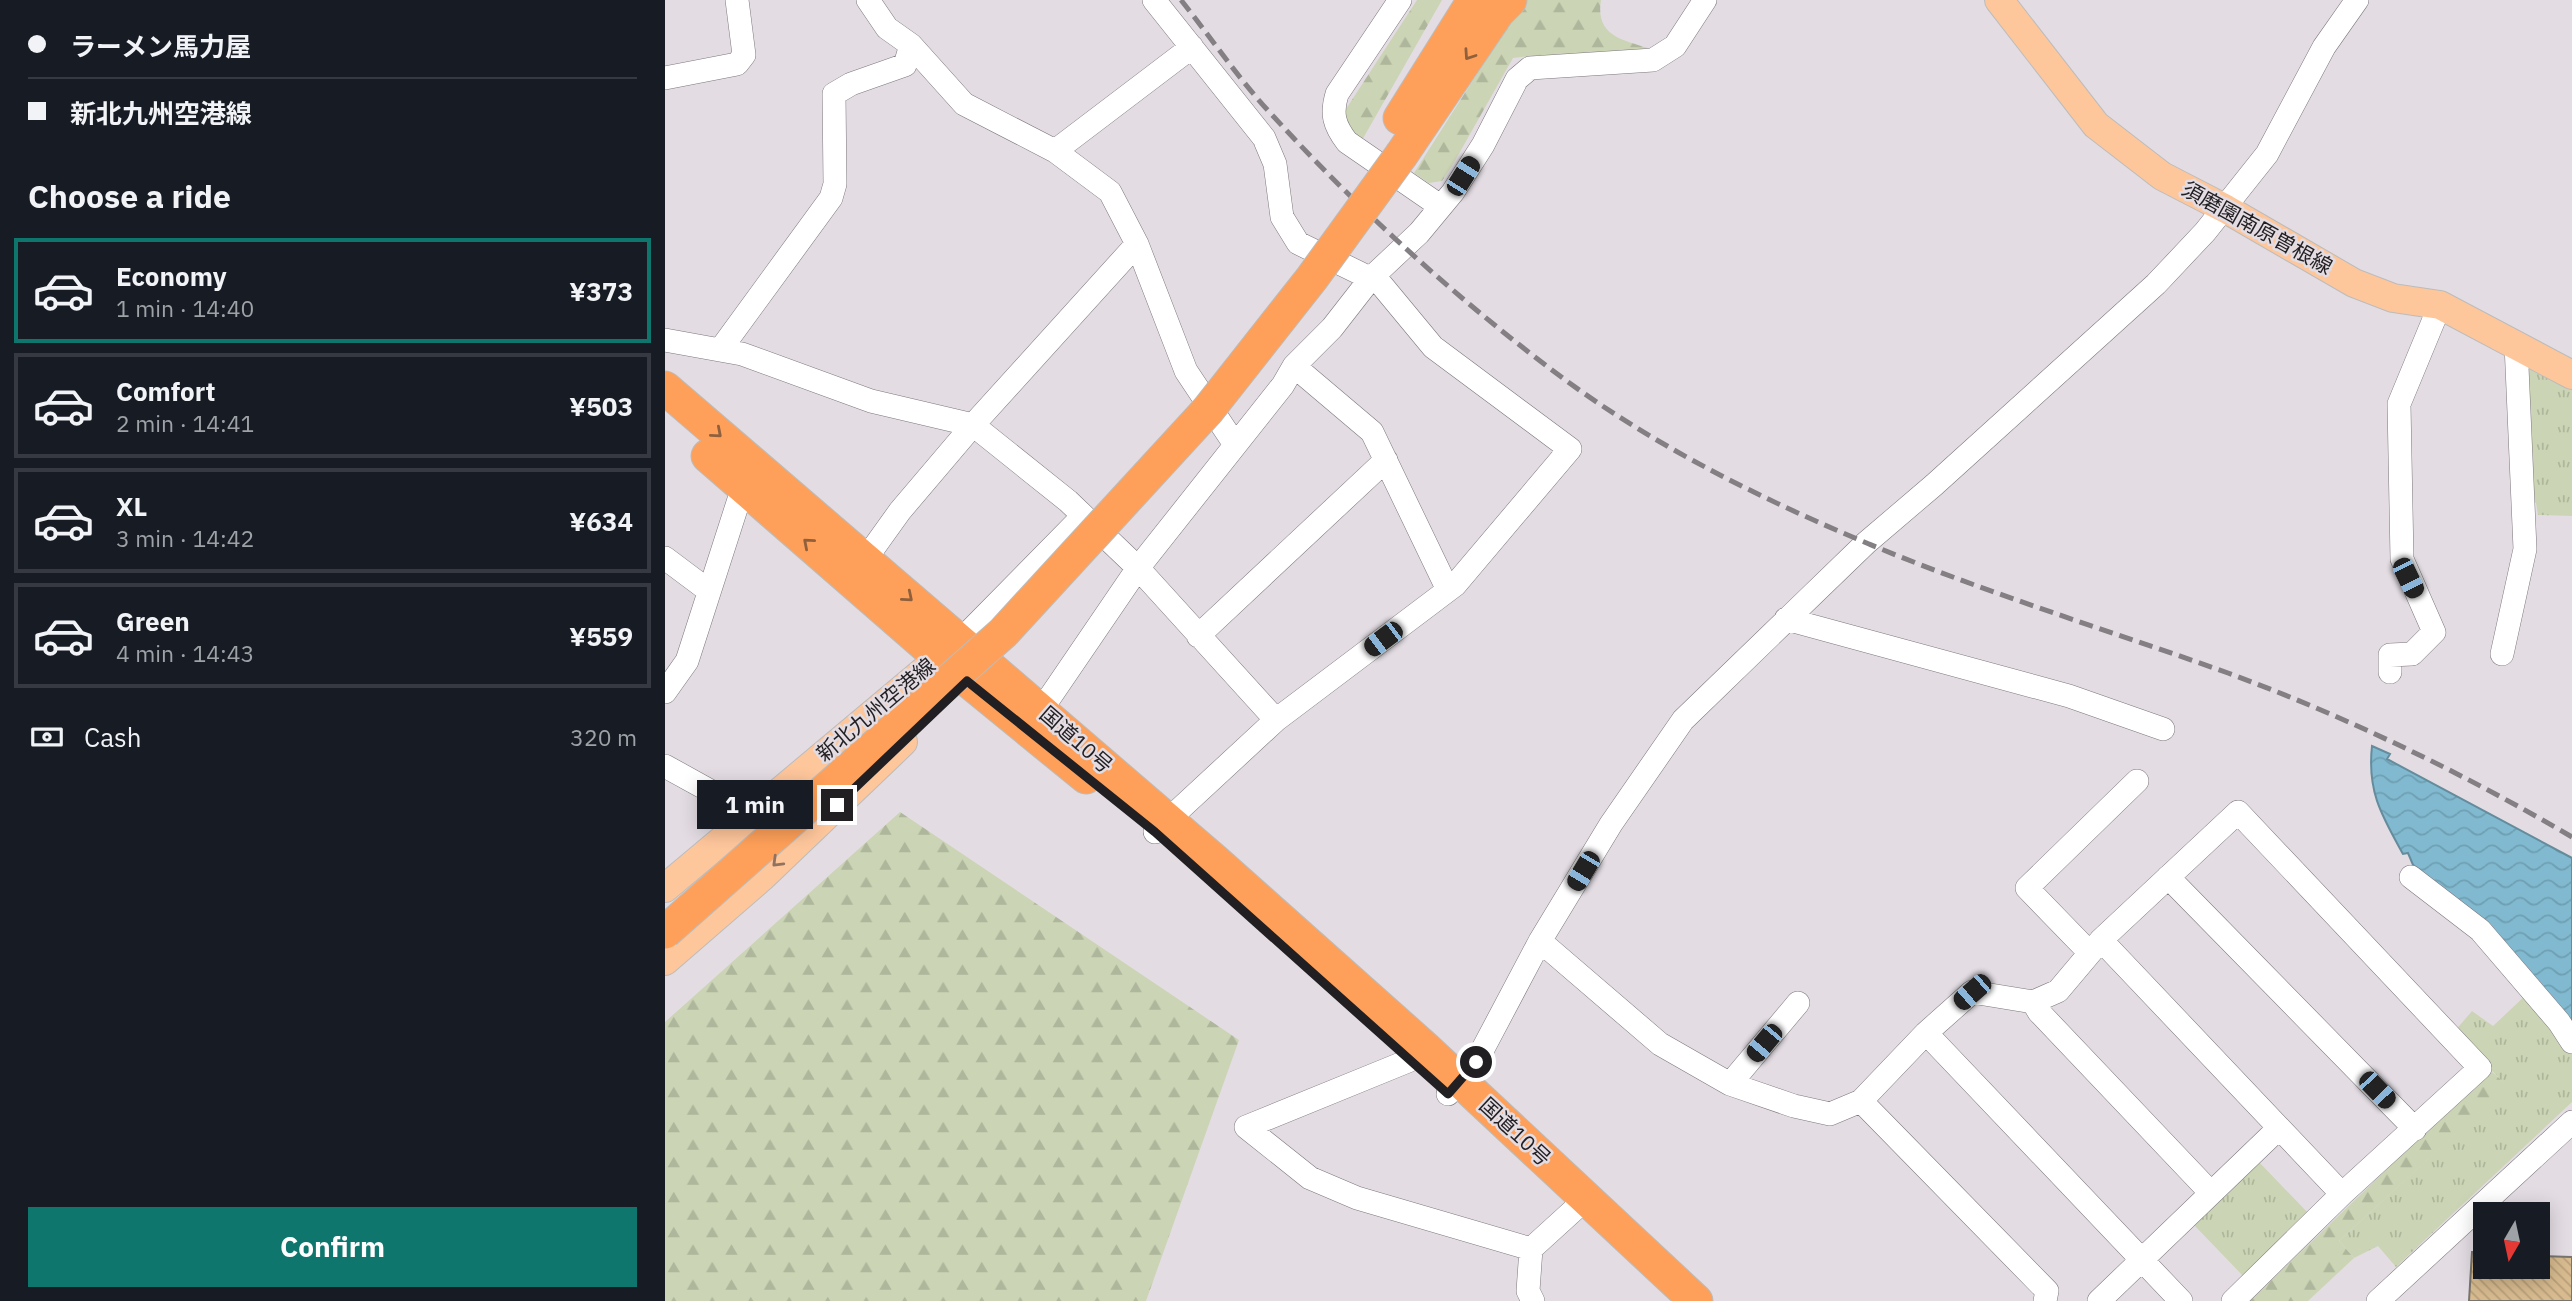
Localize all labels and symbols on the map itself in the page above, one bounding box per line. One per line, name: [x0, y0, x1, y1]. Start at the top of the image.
one-way arrow: [1464, 47, 1477, 60]
car: [1443, 153, 1484, 199]
street label: 須磨園南原曽根線: [2177, 174, 2338, 280]
one-way arrow: [708, 425, 721, 437]
one-way arrow: [803, 539, 816, 551]
car: [2390, 555, 2427, 601]
one-way arrow: [900, 589, 913, 601]
car: [1360, 618, 1407, 660]
street label: 新北九州空港線: [810, 651, 941, 767]
street label: 国道10号: [1034, 700, 1119, 779]
callout: 1 min: [697, 780, 813, 830]
route end: [821, 789, 853, 821]
car: [1564, 848, 1603, 894]
one-way arrow: [772, 854, 785, 867]
car: [1950, 970, 1995, 1014]
car: [1743, 1020, 1786, 1066]
route start: [1460, 1046, 1492, 1078]
car: [2355, 1068, 2400, 1112]
street label: 国道10号: [1474, 1091, 1557, 1172]
north arrow: [2473, 1202, 2550, 1279]

